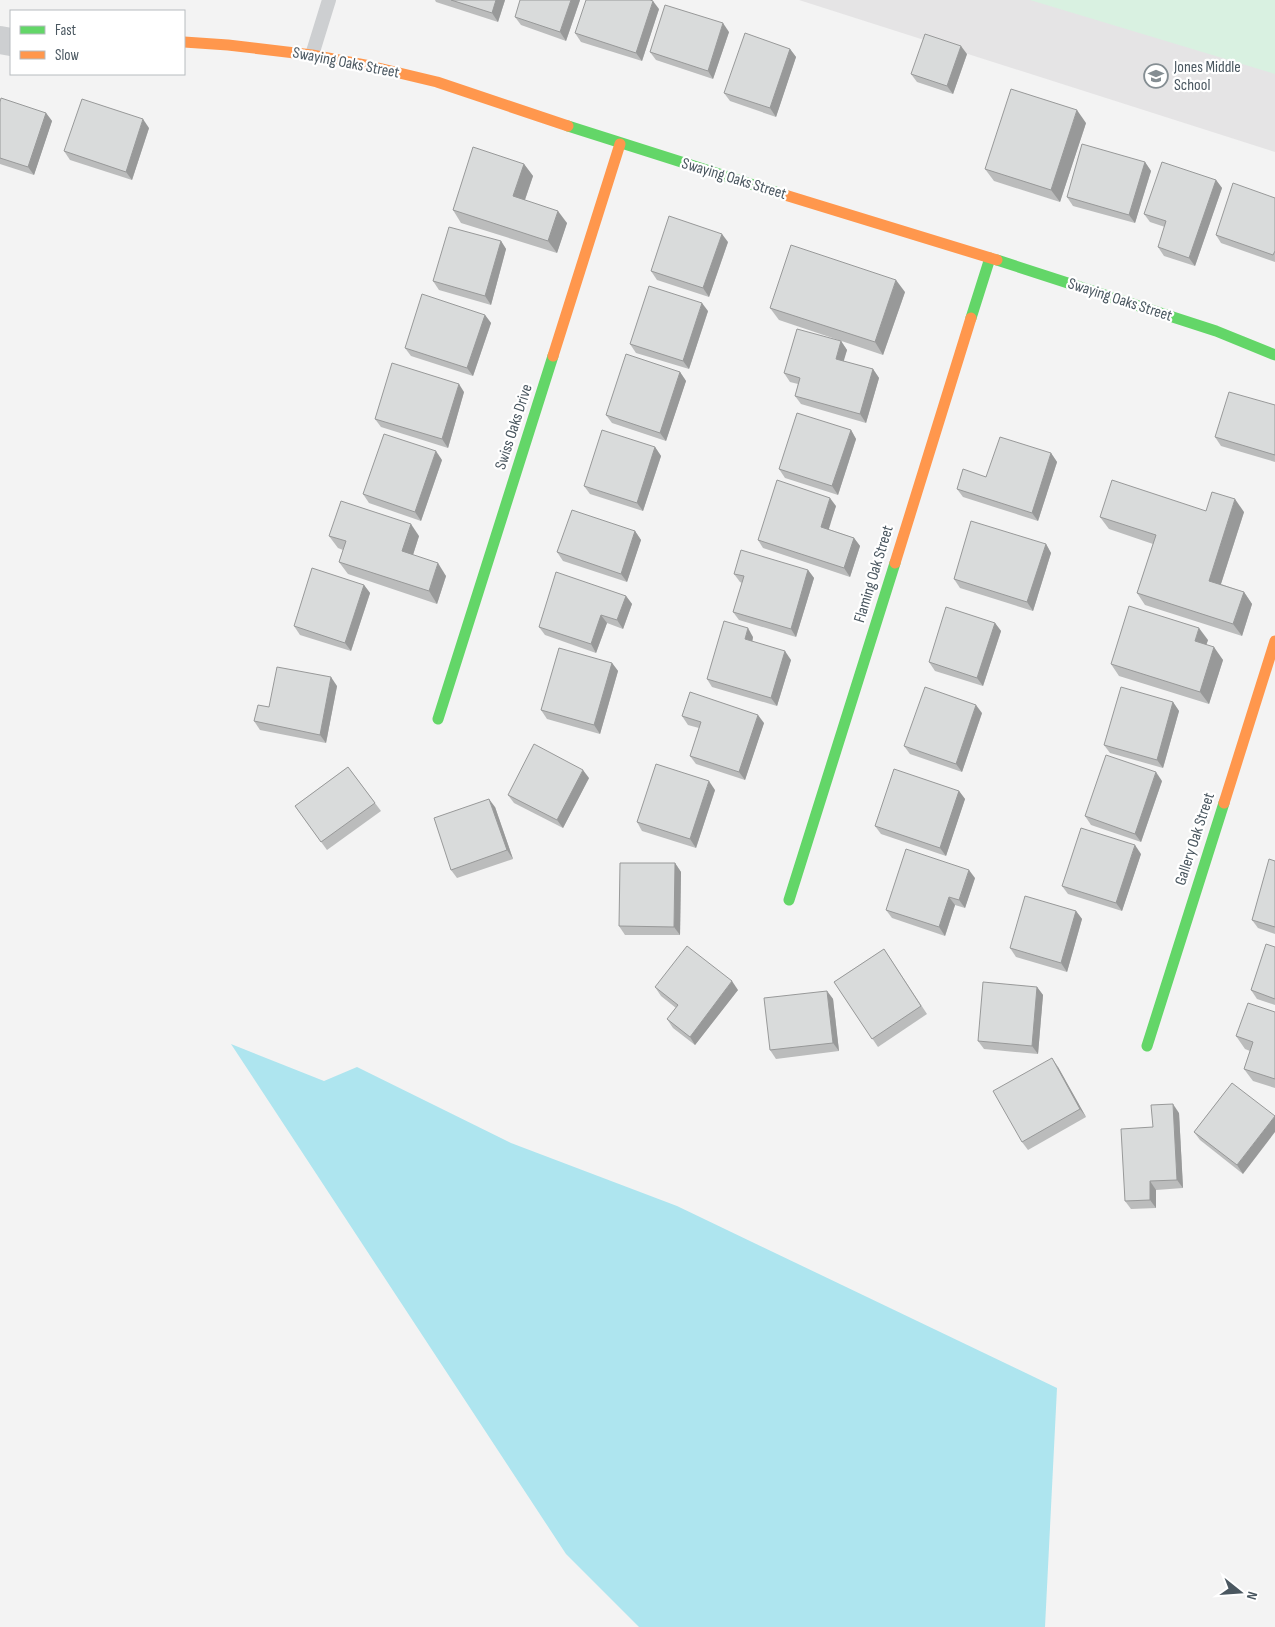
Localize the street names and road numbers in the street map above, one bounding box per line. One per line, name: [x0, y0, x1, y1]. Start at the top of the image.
street label: Swaying Oaks Street: [291, 43, 401, 83]
street label: Swaying Oaks Street: [679, 154, 789, 204]
street label: Swaying Oaks Street: [1065, 274, 1175, 326]
street label: Swiss Oaks Drive: [491, 382, 537, 472]
street label: Flaming Oak Street: [850, 523, 898, 625]
street label: Gallery Oak Street: [1171, 790, 1219, 888]

